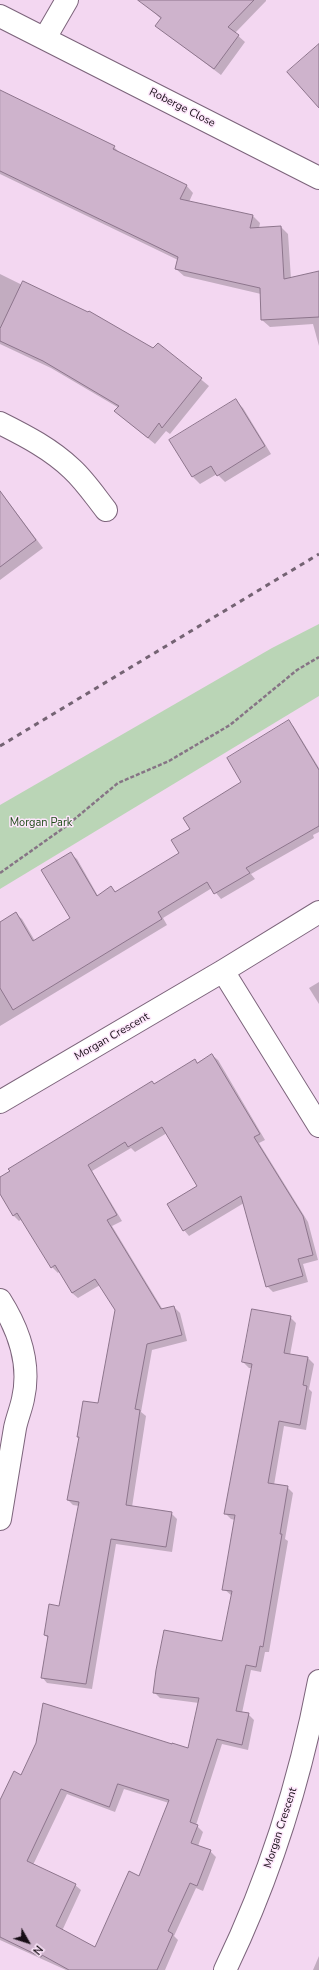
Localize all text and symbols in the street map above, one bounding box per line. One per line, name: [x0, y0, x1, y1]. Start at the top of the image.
street label: Roberge Close: [147, 86, 217, 130]
park label: Morgan Park: [10, 816, 72, 830]
street label: Morgan Crescent: [72, 1010, 152, 1064]
street label: Morgan Crescent: [262, 1786, 300, 1870]
north arrow: [8, 1922, 48, 1962]
text: N: [29, 1942, 46, 1958]

